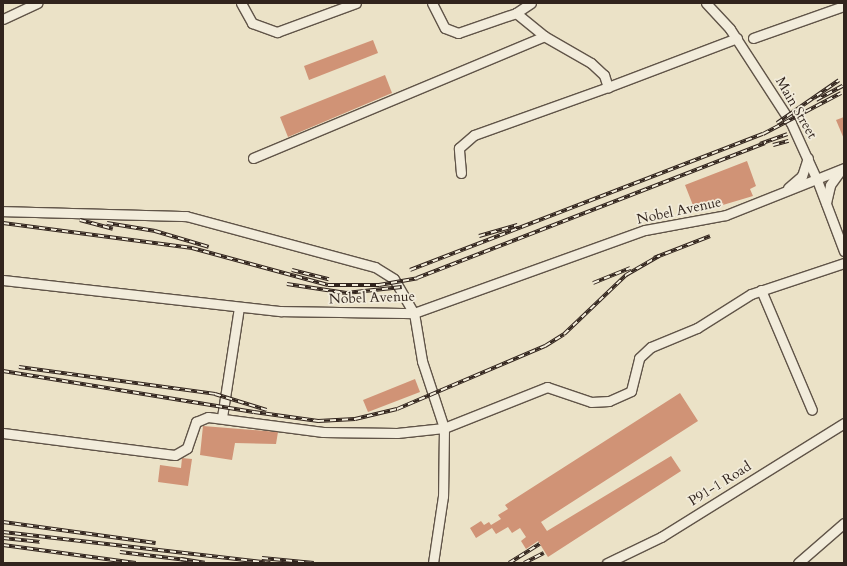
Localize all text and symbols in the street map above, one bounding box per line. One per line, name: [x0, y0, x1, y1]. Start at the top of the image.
street label: Main Street: [772, 74, 820, 142]
street label: Nobel Avenue: [635, 194, 723, 228]
street label: Nobel Avenue: [329, 288, 415, 308]
street label: P91-1 Road: [686, 458, 754, 510]

